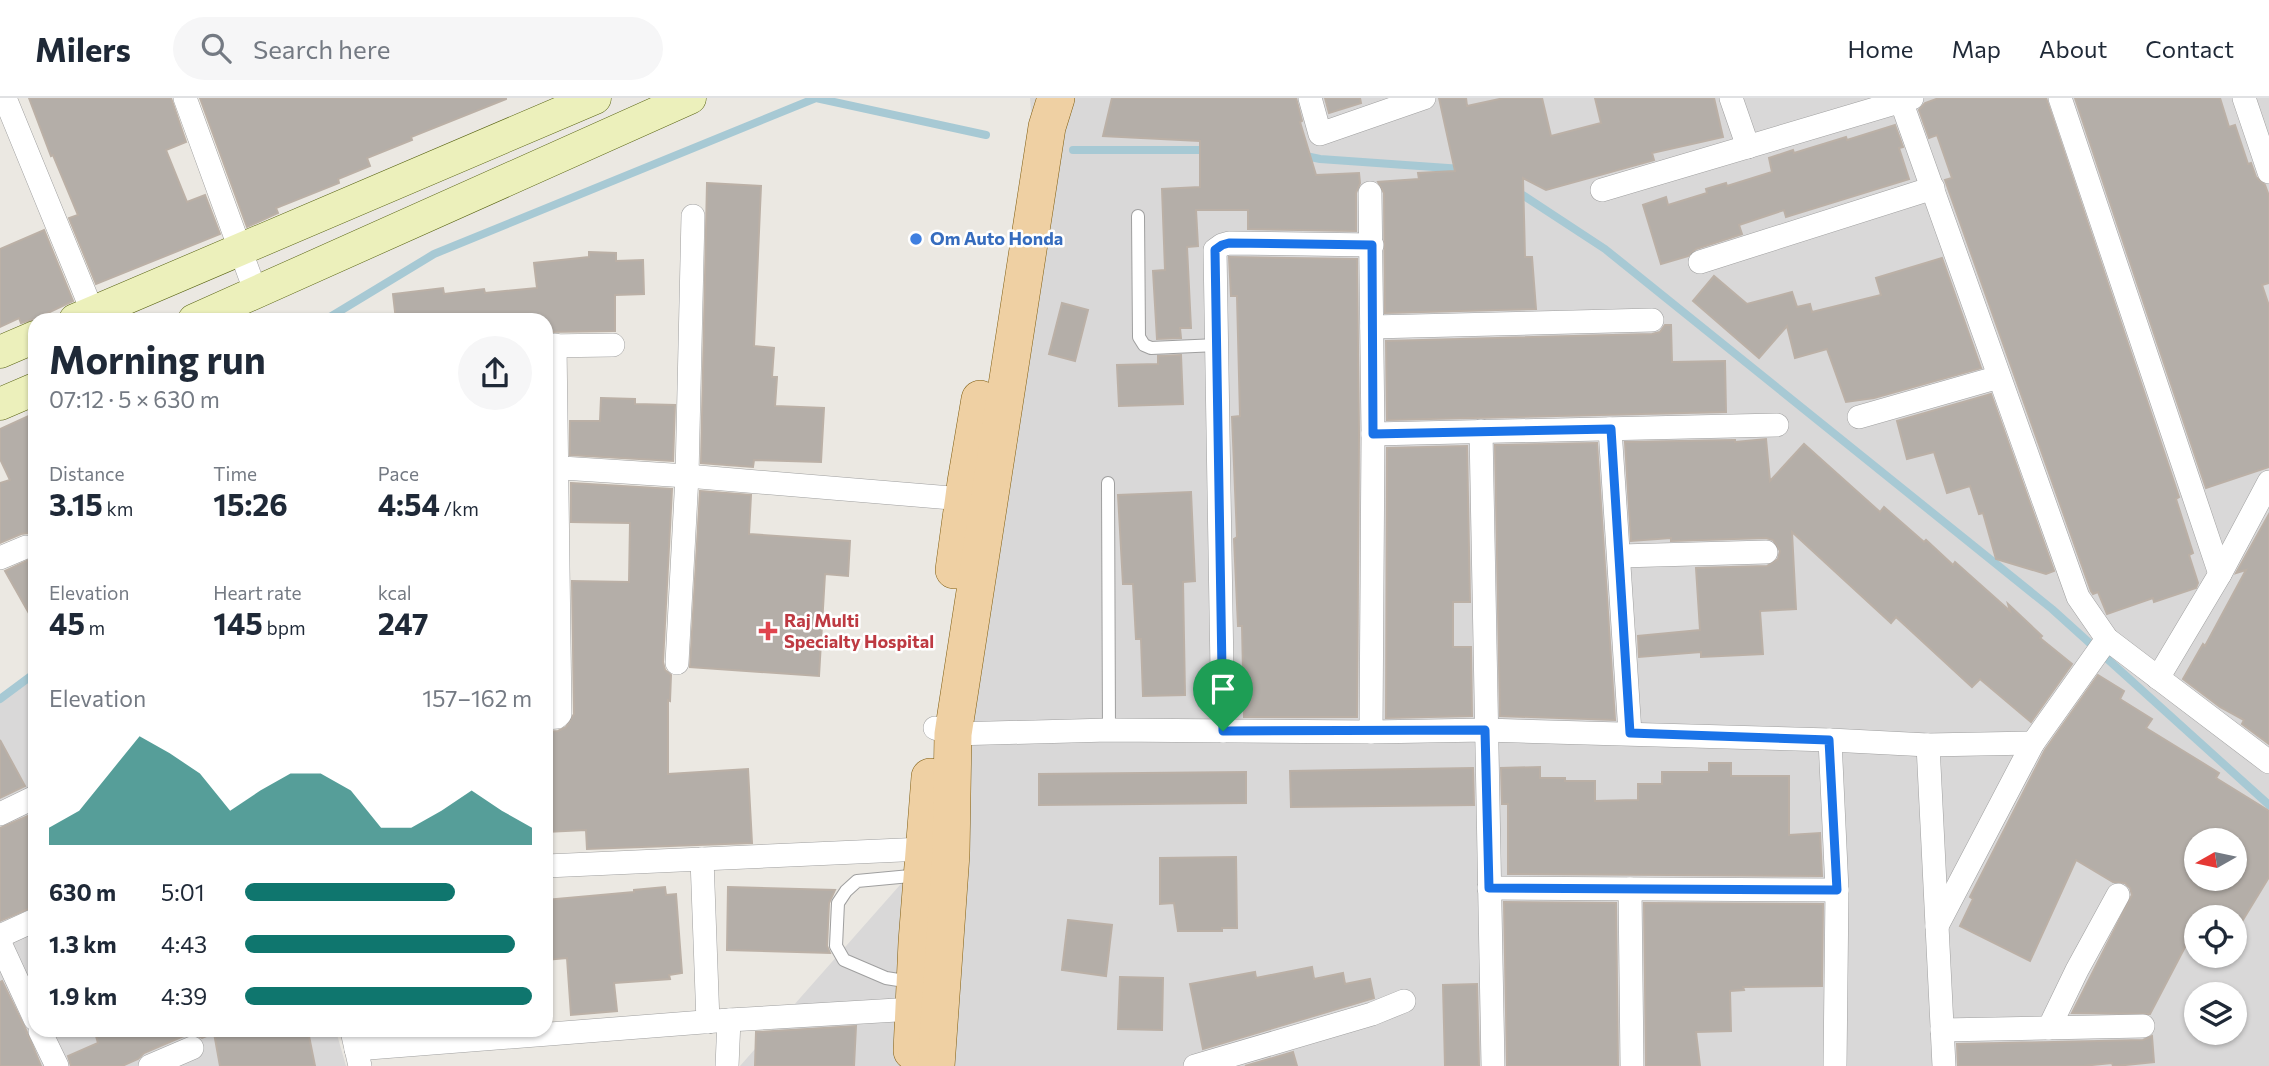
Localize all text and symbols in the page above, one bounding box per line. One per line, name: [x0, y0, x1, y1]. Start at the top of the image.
search box: [173, 17, 663, 80]
text: Milers: [35, 28, 131, 69]
icon: search: [197, 29, 235, 67]
text: Search here: [253, 33, 390, 64]
text: Home: [1848, 34, 1914, 63]
text: Map: [1952, 34, 2001, 63]
text: About: [2039, 34, 2107, 63]
text: Contact: [2145, 34, 2234, 63]
place label: Om Auto Honda: [930, 227, 1063, 249]
marker: Om Auto Honda: [908, 231, 924, 247]
text: Morning run: [49, 335, 266, 382]
button: share: [458, 336, 532, 410]
text: 07:12 · 5 × 630 m: [49, 385, 220, 413]
text: Distance: [49, 462, 125, 485]
text: Time: [213, 462, 257, 485]
text: Pace: [378, 462, 419, 485]
text: 3.15: [49, 485, 103, 522]
text: 15:26: [213, 485, 288, 522]
text: 4:54: [378, 485, 440, 522]
text: km: [103, 497, 133, 520]
text: /km: [440, 497, 479, 520]
text: Elevation: [49, 581, 129, 604]
text: Heart rate: [213, 581, 302, 604]
text: kcal: [378, 581, 412, 604]
text: 45: [49, 604, 85, 641]
text: 145: [213, 604, 263, 641]
text: 247: [378, 604, 429, 641]
place label: Raj Multi Specialty Hospital: [784, 609, 934, 652]
text: m: [85, 616, 105, 639]
text: bpm: [263, 616, 306, 639]
marker: Raj Multi Specialty Hospital: [758, 621, 778, 641]
pin: [1193, 659, 1253, 731]
icon: arrive: [1204, 670, 1242, 708]
text: Elevation: [49, 684, 146, 712]
text: 157–162 m: [422, 684, 532, 712]
north arrow: [2184, 828, 2247, 891]
map controls: [2184, 828, 2247, 1045]
text: 630 m: [49, 878, 116, 906]
text: 5:01: [161, 878, 204, 906]
button: locate: [2184, 905, 2247, 968]
text: 1.3 km: [49, 930, 117, 958]
text: 4:43: [161, 930, 207, 958]
text: 1.9 km: [49, 982, 117, 1010]
text: 4:39: [161, 982, 207, 1010]
button: layers: [2184, 982, 2247, 1045]

